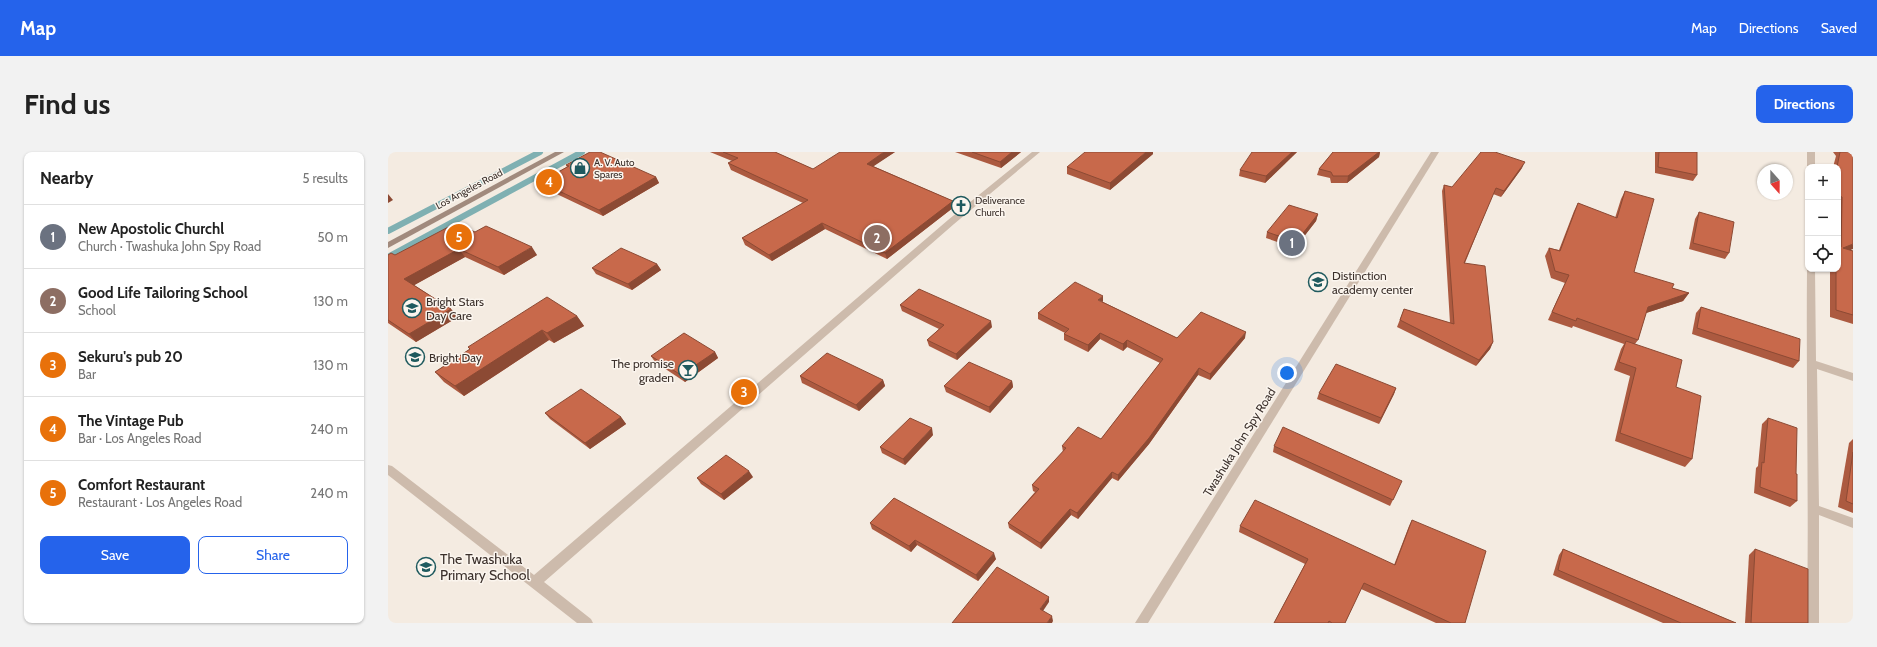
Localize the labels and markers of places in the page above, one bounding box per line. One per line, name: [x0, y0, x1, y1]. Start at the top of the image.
place label: A. V. Auto Spares: [594, 156, 635, 181]
shop icon: A. V. Auto Spares: [569, 157, 591, 179]
pin: 4: [536, 167, 562, 197]
place label: Deliverance Church: [975, 194, 1025, 219]
church icon: Deliverance Church: [950, 195, 972, 217]
pin: 5: [446, 222, 472, 252]
pin: 2: [864, 223, 890, 253]
pin: 1: [1279, 228, 1305, 258]
place label: Distinction academy center: [1332, 268, 1413, 297]
school or university icon: Distinction academy center: [1307, 271, 1329, 293]
place label: Bright Stars Day Care: [426, 294, 484, 323]
school or university icon: Bright Stars Day Care: [401, 297, 423, 319]
school or university icon: Bright Day: [404, 346, 426, 368]
place label: Bright Day: [429, 350, 482, 365]
place label: The promise graden: [611, 356, 674, 385]
bar icon: The promise graden: [677, 359, 699, 381]
pin: 3: [731, 377, 757, 407]
place label: The Twashuka Primary School: [440, 550, 530, 584]
school or university icon: The Twashuka Primary School: [415, 556, 437, 578]

